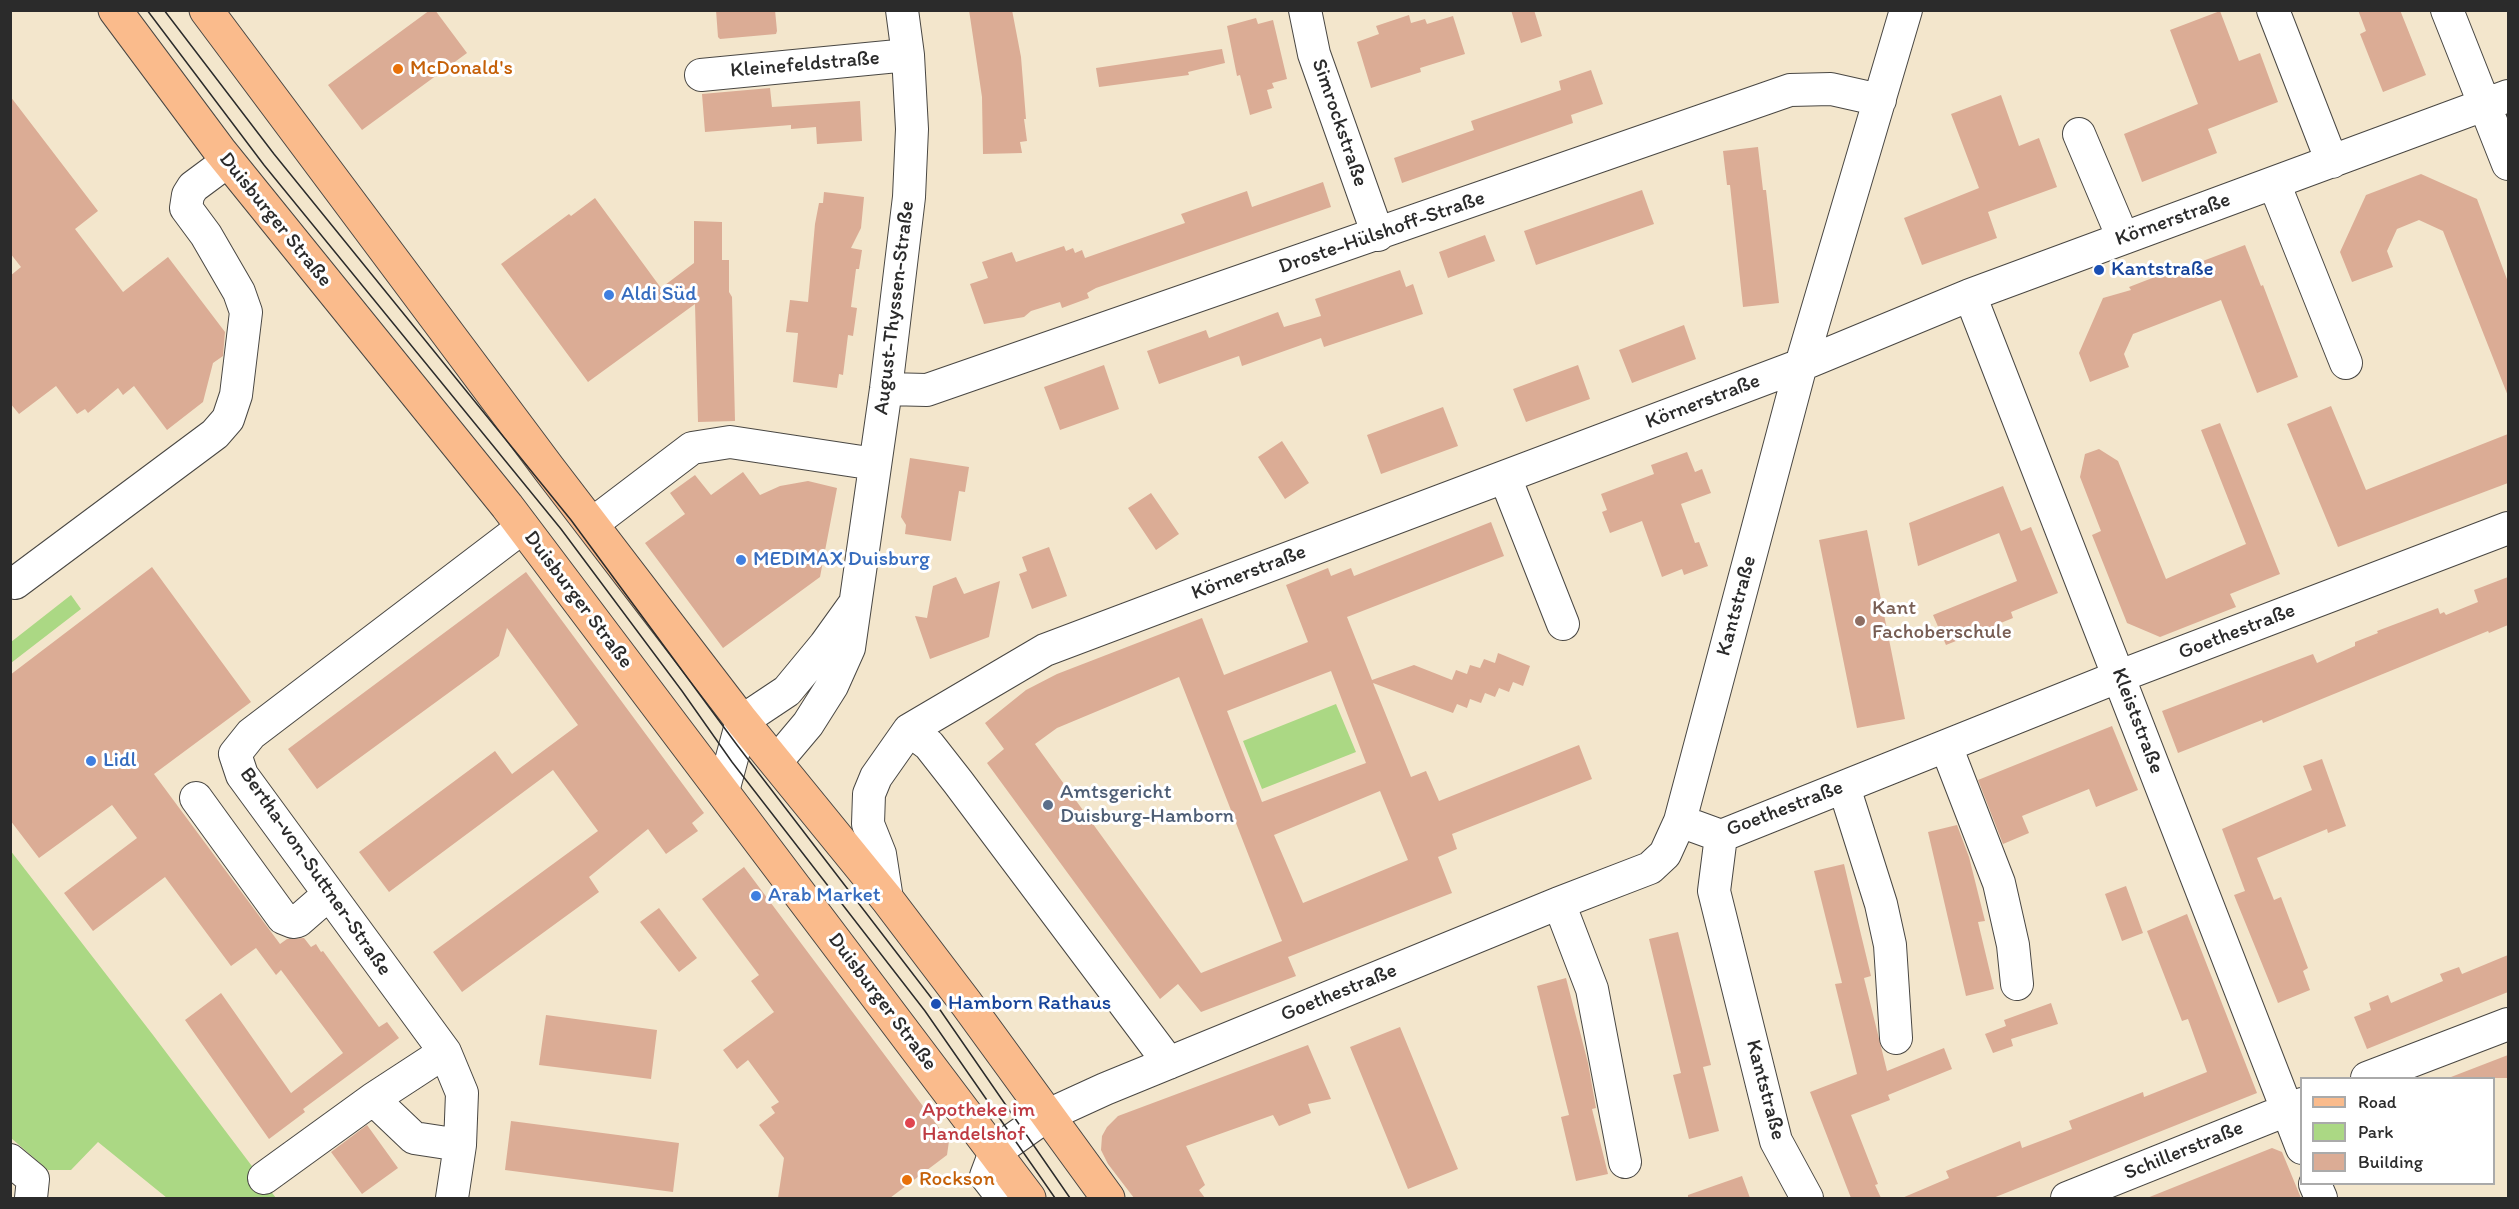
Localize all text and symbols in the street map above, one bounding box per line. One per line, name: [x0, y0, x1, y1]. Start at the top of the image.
street label: Kleinefeldstraße: [729, 46, 881, 84]
place label: McDonald's: [410, 56, 513, 82]
street label: Simrockstraße: [1305, 56, 1373, 190]
marker: McDonald's: [391, 62, 405, 76]
street label: Duisburger Straße: [213, 148, 337, 292]
street label: Droste-Hülshoff-Straße: [1275, 186, 1489, 280]
street label: Körnerstraße: [2112, 187, 2234, 253]
street label: August-Thyssen-Straße: [869, 200, 921, 416]
place label: Kantstraße: [2111, 257, 2214, 283]
marker: Kantstraße: [2092, 263, 2106, 277]
place label: Aldi Süd: [621, 282, 697, 308]
marker: Aldi Süd: [602, 288, 616, 302]
street label: Körnerstraße: [1642, 369, 1764, 435]
street label: Duisburger Straße: [518, 526, 638, 674]
street label: Körnerstraße: [1188, 540, 1310, 606]
place label: MEDIMAX Duisburg: [753, 547, 930, 573]
marker: MEDIMAX Duisburg: [734, 553, 748, 567]
street label: Kantstraße: [1712, 553, 1762, 659]
place label: Kant Fachoberschule: [1872, 596, 2012, 646]
street label: Goethestraße: [2175, 598, 2299, 666]
marker: Kant Fachoberschule: [1853, 614, 1867, 628]
street label: Kleiststraße: [2105, 665, 2169, 777]
place label: Lidl: [103, 748, 137, 774]
marker: Lidl: [84, 754, 98, 768]
street label: Bertha-von-Suttner-Straße: [233, 763, 397, 981]
street label: Goethestraße: [1723, 775, 1847, 843]
place label: Amtsgericht Duisburg-Hamborn: [1060, 780, 1234, 830]
marker: Amtsgericht Duisburg-Hamborn: [1041, 798, 1055, 812]
place label: Arab Market: [768, 883, 881, 909]
marker: Arab Market: [749, 889, 763, 903]
street label: Duisburger Straße: [822, 928, 942, 1076]
street label: Goethestraße: [1277, 958, 1401, 1028]
place label: Hamborn Rathaus: [948, 991, 1111, 1017]
marker: Hamborn Rathaus: [929, 997, 943, 1011]
street label: Kantstraße: [1740, 1037, 1790, 1143]
legend: [2300, 1077, 2495, 1185]
text: Road: [2358, 1091, 2397, 1113]
place label: Apotheke im Handelshof: [922, 1098, 1035, 1148]
marker: Apotheke im Handelshof: [903, 1116, 917, 1130]
street label: Schillerstraße: [2121, 1116, 2247, 1186]
text: Park: [2358, 1121, 2393, 1143]
text: Building: [2358, 1151, 2423, 1173]
place label: Rockson: [919, 1167, 995, 1193]
marker: Rockson: [900, 1173, 914, 1187]

